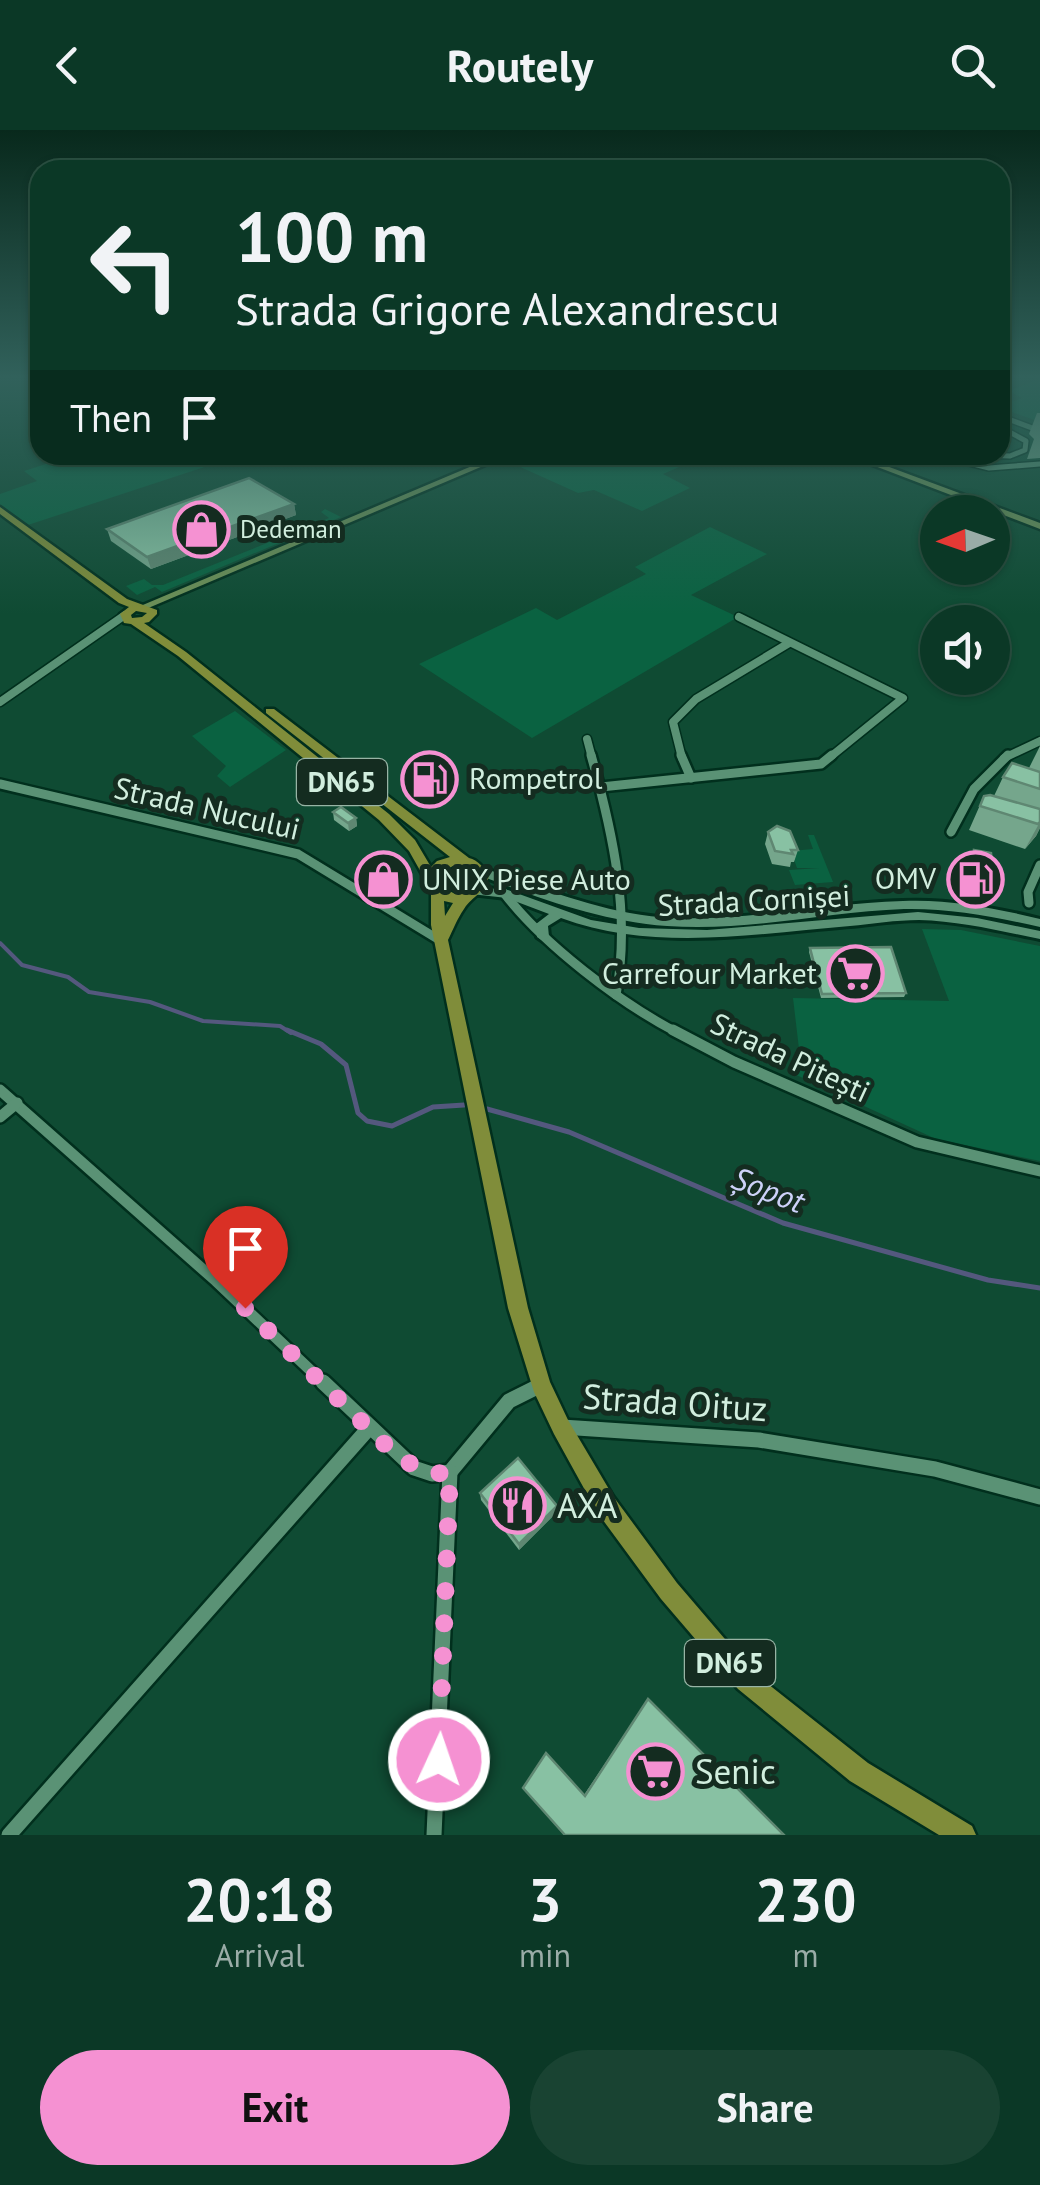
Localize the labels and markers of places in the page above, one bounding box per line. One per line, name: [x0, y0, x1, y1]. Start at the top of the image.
shop icon: Dedeman: [171, 499, 231, 559]
place label: Dedeman: [240, 513, 342, 545]
fuel station icon: Rompetrol: [400, 749, 460, 809]
place label: Rompetrol: [469, 758, 603, 797]
fuel station icon: OMV: [945, 849, 1005, 909]
shop icon: UNIX Piese Auto: [353, 850, 413, 910]
place label: OMV: [875, 858, 937, 897]
place label: UNIX Piese Auto: [422, 859, 631, 898]
supermarket icon: Carrefour Market: [826, 944, 886, 1004]
place label: Carrefour Market: [602, 953, 817, 992]
pin: [203, 1206, 288, 1309]
restaurant icon: AXA: [488, 1476, 548, 1536]
place label: AXA: [557, 1482, 618, 1528]
supermarket icon: Senic: [626, 1742, 686, 1802]
place label: Senic: [695, 1748, 776, 1794]

